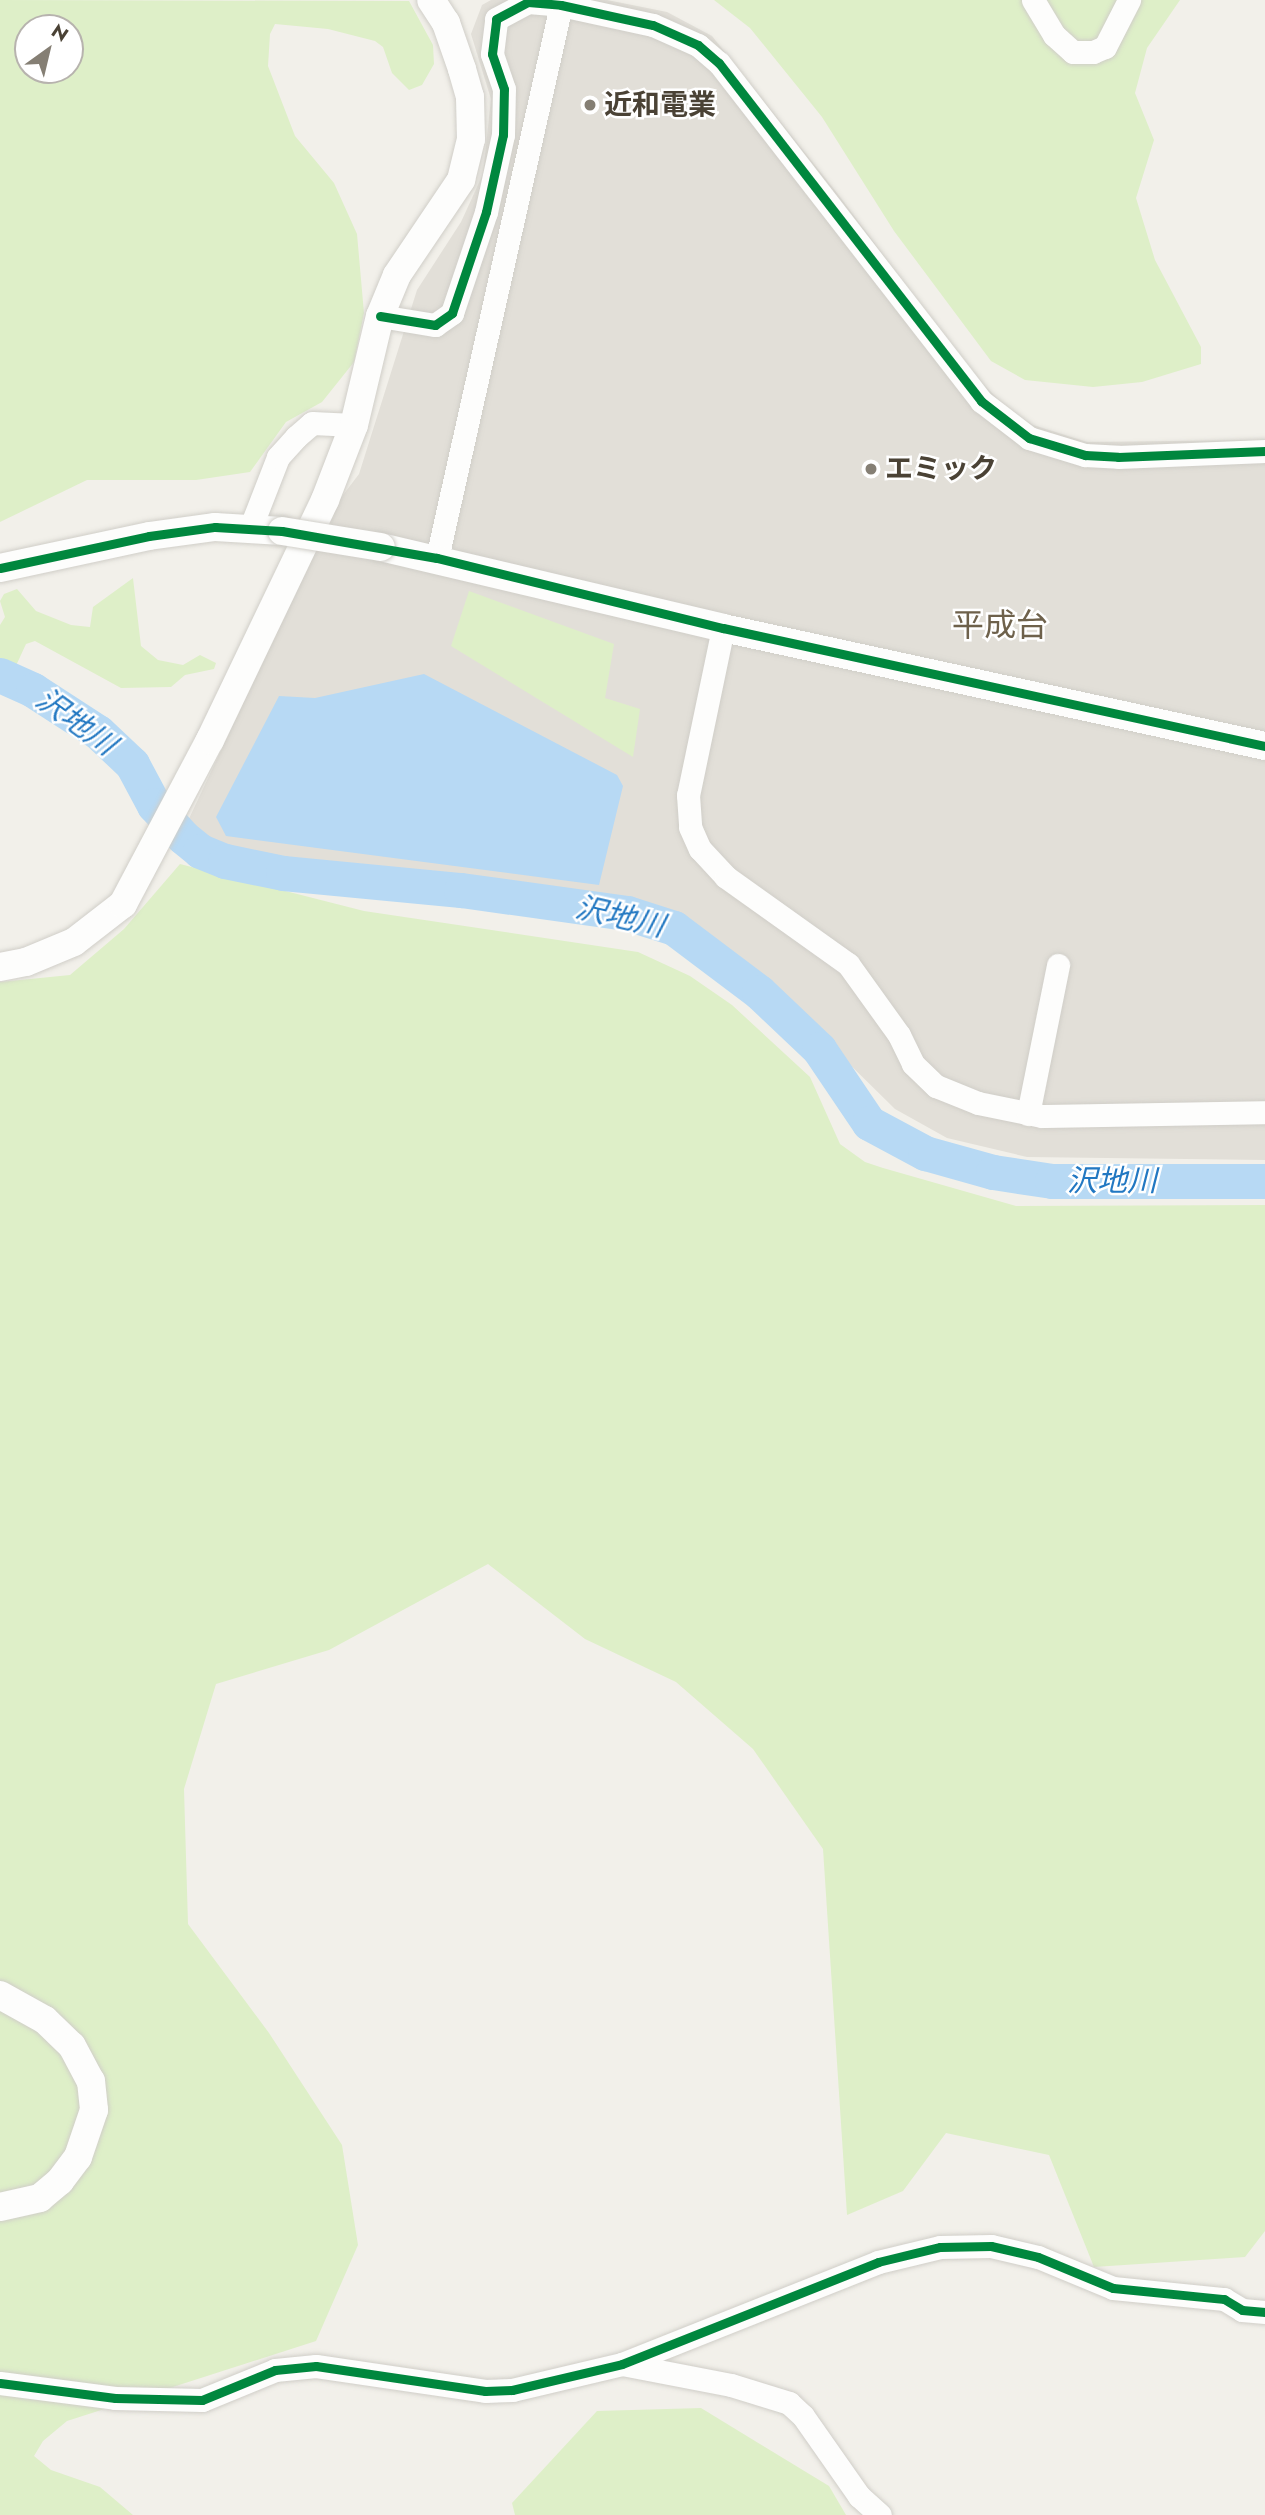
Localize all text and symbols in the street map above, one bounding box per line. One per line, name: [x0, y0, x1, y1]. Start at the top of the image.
north arrow: [14, 14, 84, 84]
text: N: [46, 17, 74, 48]
place label: 近和電業: [604, 88, 716, 122]
marker: 近和電業: [582, 97, 598, 113]
place label: エミック: [885, 452, 997, 486]
marker: エミック: [863, 461, 879, 477]
district label: 平成台: [952, 606, 1048, 644]
water label: 沢地川: [29, 681, 123, 763]
water label: 沢地川: [572, 889, 668, 945]
water label: 沢地川: [1067, 1163, 1157, 1199]

